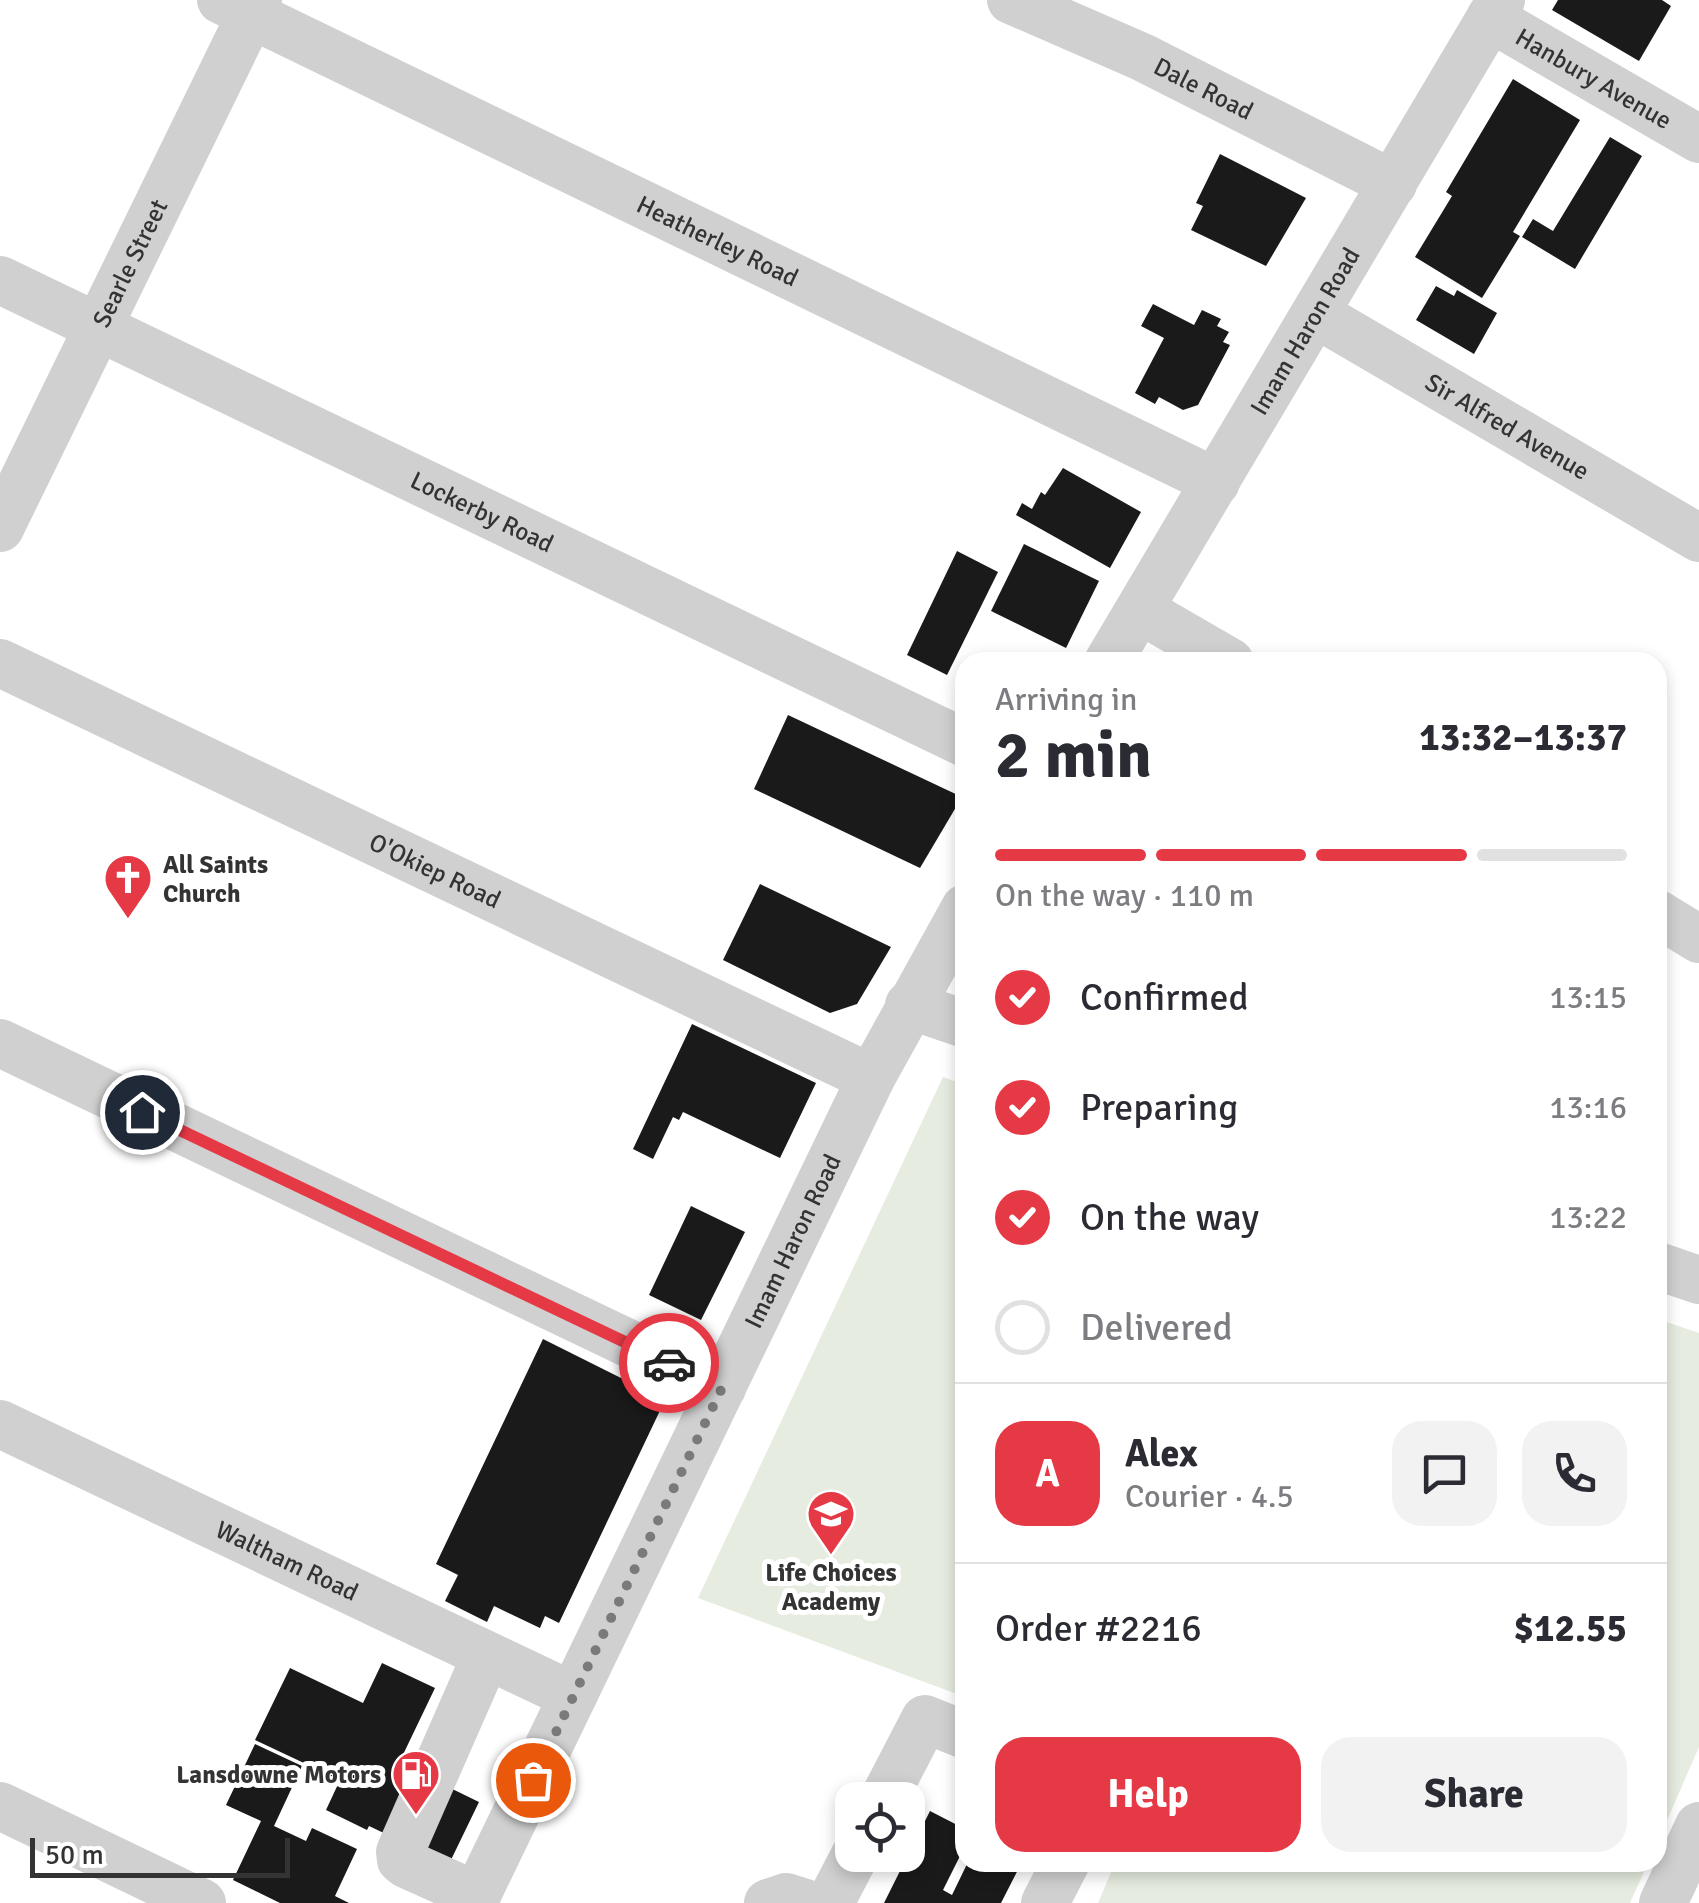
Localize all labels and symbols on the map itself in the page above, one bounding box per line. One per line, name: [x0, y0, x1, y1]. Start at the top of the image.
street label: Hanbury Avenue: [1510, 21, 1677, 136]
street label: Dale Road: [1149, 51, 1258, 127]
street label: Heatherley Road: [632, 189, 804, 293]
street label: Searle Street: [86, 194, 174, 332]
street label: Imam Haron Road: [1243, 242, 1367, 421]
street label: Sir Alfred Avenue: [1420, 366, 1595, 487]
street label: Lockerby Road: [406, 464, 559, 559]
street label: O'Okiep Road: [364, 826, 506, 915]
place label: All Saints Church: [163, 849, 268, 909]
church icon: All Saints Church: [102, 852, 154, 920]
pin: [100, 1070, 185, 1155]
street label: Imam Haron Road: [738, 1149, 848, 1333]
courier: [619, 1313, 719, 1413]
school or university icon: Life Choices Academy: [805, 1488, 857, 1556]
street label: Waltham Road: [211, 1514, 363, 1608]
place label: Life Choices Academy: [765, 1557, 897, 1617]
pin: [491, 1738, 576, 1823]
fuel station icon: Lansdowne Motors: [390, 1748, 442, 1816]
place label: Lansdowne Motors: [176, 1759, 381, 1790]
scale bar: [30, 1833, 290, 1878]

